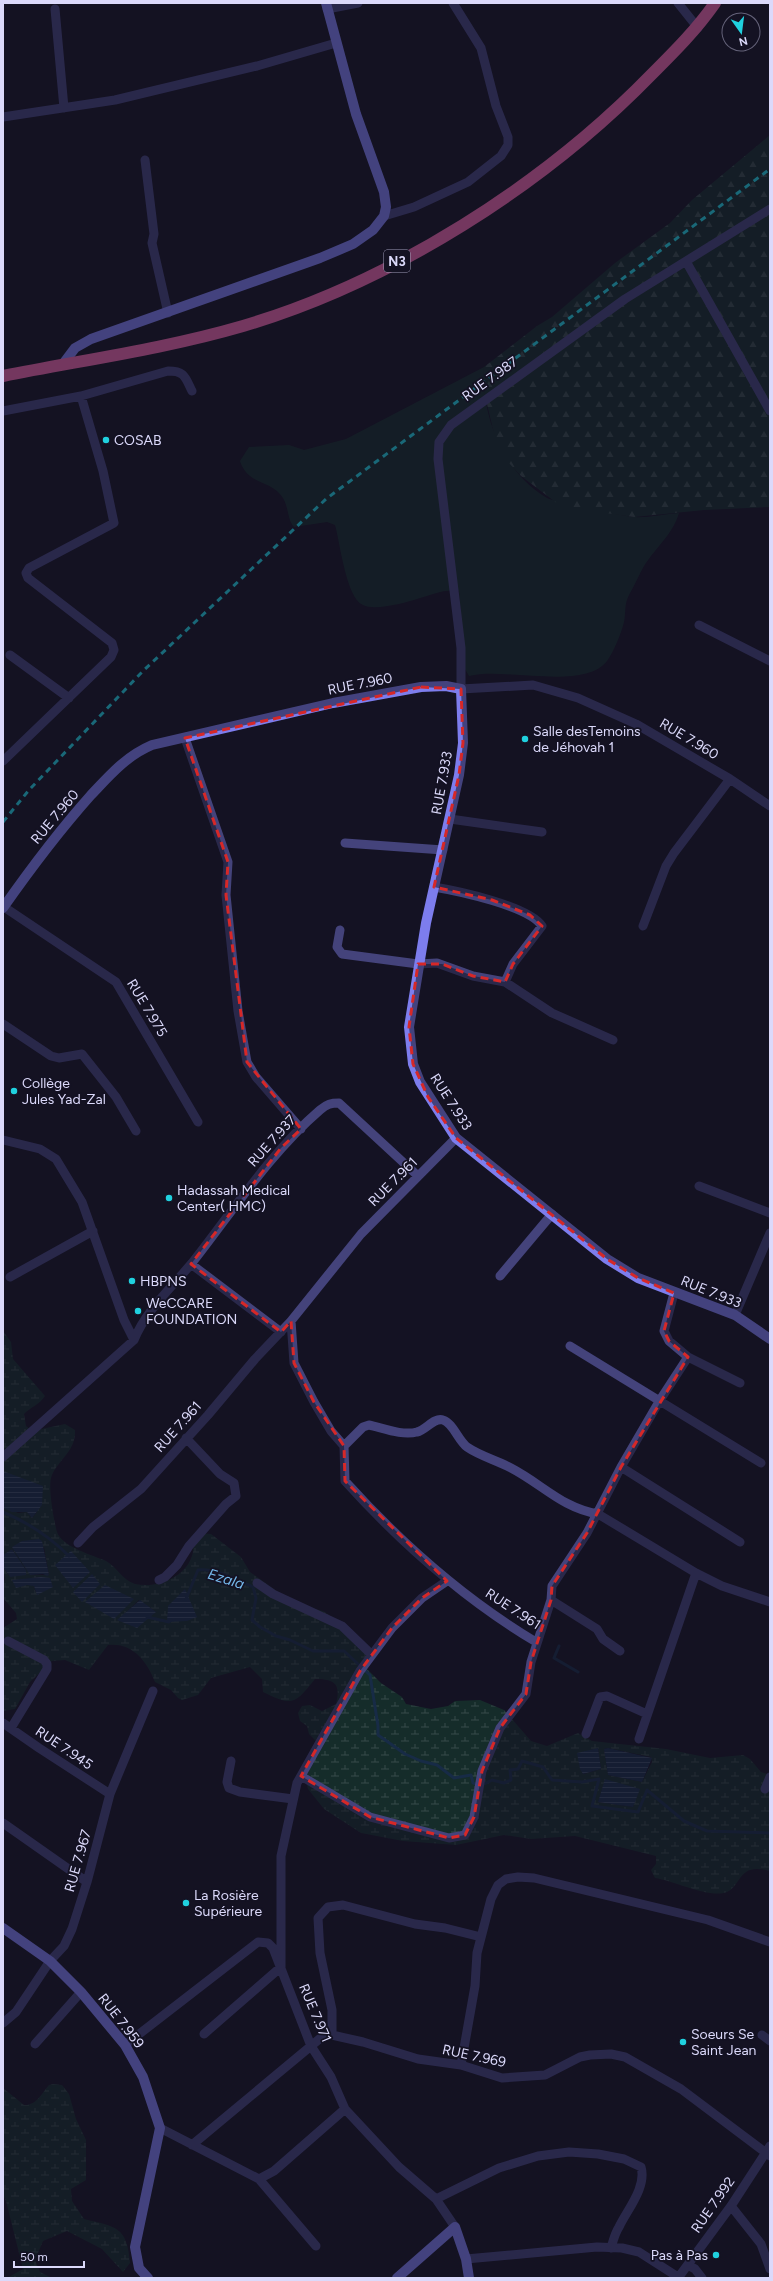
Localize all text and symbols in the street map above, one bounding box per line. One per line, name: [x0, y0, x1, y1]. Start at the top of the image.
north arrow: [721, 12, 761, 52]
text: N: [738, 34, 749, 49]
road number: N3: [384, 250, 410, 272]
street label: RUE 7.987: [459, 353, 522, 405]
place label: COSAB: [114, 432, 162, 449]
marker: COSAB: [101, 435, 111, 445]
street label: RUE 7.960: [326, 669, 394, 699]
street label: RUE 7.960: [656, 715, 722, 763]
place label: Salle desTemoins de Jéhovah 1: [533, 723, 641, 756]
marker: Salle desTemoins de Jéhovah 1: [520, 734, 530, 744]
street label: RUE 7.933: [428, 750, 456, 816]
street label: RUE 7.960: [27, 786, 83, 848]
street label: RUE 7.975: [123, 976, 171, 1040]
street label: RUE 7.933: [426, 1071, 476, 1133]
place label: Collège Jules Yad-Zal: [22, 1075, 106, 1108]
marker: Collège Jules Yad-Zal: [9, 1086, 19, 1096]
street label: RUE 7.937: [244, 1111, 300, 1170]
street label: RUE 7.961: [365, 1154, 421, 1210]
place label: Hadassah Medical Center( HMC): [177, 1182, 290, 1215]
marker: Hadassah Medical Center( HMC): [164, 1193, 174, 1203]
street label: RUE 7.933: [678, 1272, 744, 1312]
place label: HBPNS: [140, 1273, 187, 1290]
marker: HBPNS: [127, 1276, 137, 1286]
place label: WeCCARE FOUNDATION: [146, 1295, 237, 1328]
marker: WeCCARE FOUNDATION: [133, 1306, 143, 1316]
street label: RUE 7.961: [151, 1398, 205, 1456]
water label: Ezala: [206, 1565, 247, 1593]
street label: RUE 7.961: [482, 1585, 544, 1633]
street label: RUE 7.945: [32, 1723, 96, 1773]
street label: RUE 7.967: [61, 1827, 95, 1894]
place label: La Rosière Supérieure: [194, 1887, 263, 1920]
marker: La Rosière Supérieure: [181, 1898, 191, 1908]
street label: RUE 7.971: [295, 1981, 335, 2045]
street label: RUE 7.959: [94, 1990, 148, 2052]
place label: Soeurs Se Saint Jean: [691, 2026, 757, 2059]
marker: Soeurs Se Saint Jean: [678, 2037, 688, 2047]
street label: RUE 7.969: [441, 2041, 507, 2071]
street label: RUE 7.992: [688, 2174, 738, 2236]
scale bar: [14, 2243, 84, 2269]
place label: Pas à Pas: [651, 2247, 708, 2264]
text: 50 m: [20, 2250, 48, 2264]
marker: Pas à Pas: [711, 2250, 721, 2260]

